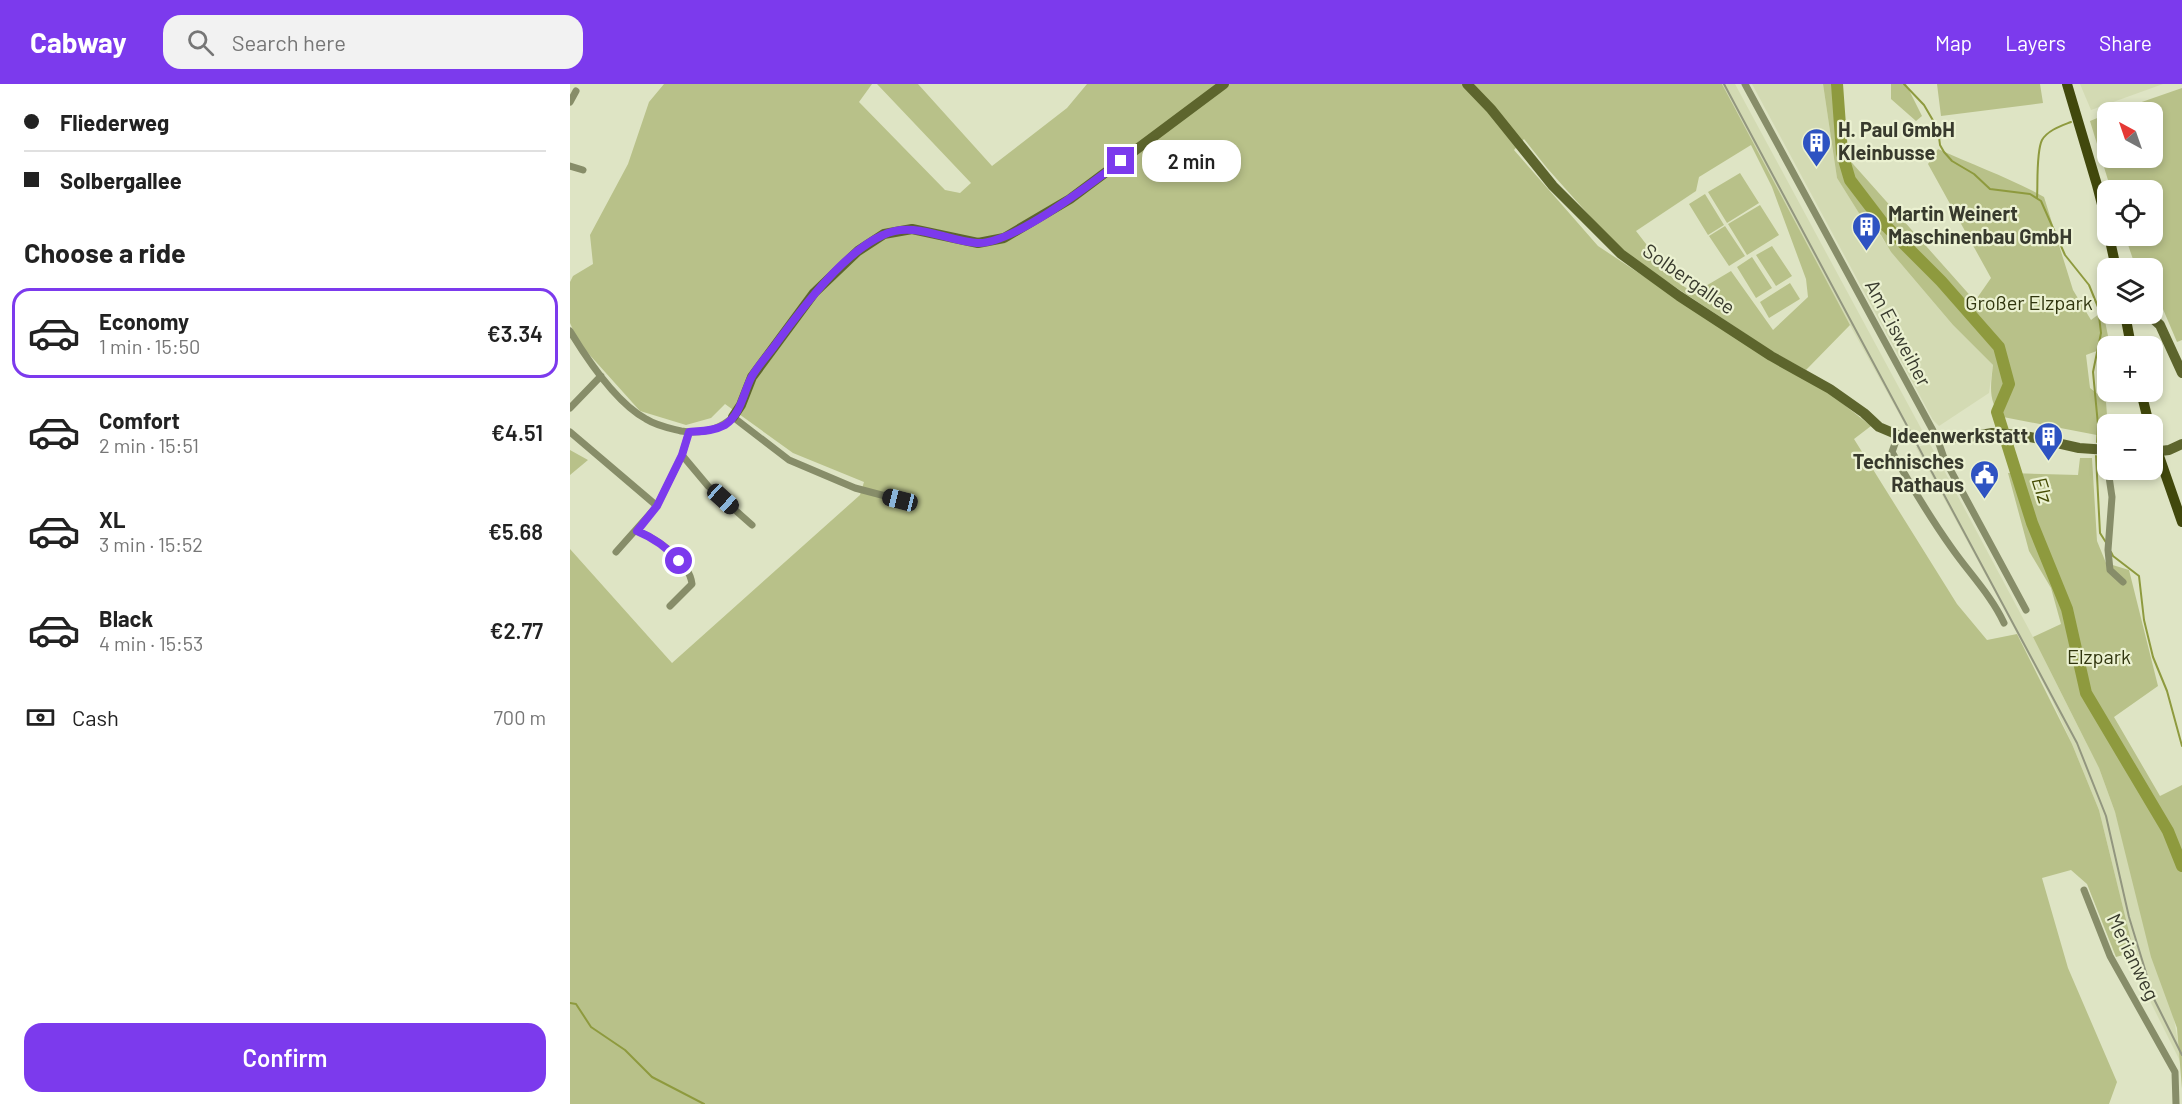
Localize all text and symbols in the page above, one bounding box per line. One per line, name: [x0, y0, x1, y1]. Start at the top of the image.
search box: [163, 15, 583, 69]
text: Cabway: [30, 25, 127, 59]
icon: search: [184, 26, 217, 59]
text: Search here: [232, 29, 346, 55]
text: Map: [1935, 30, 1972, 55]
text: Layers: [2005, 30, 2066, 55]
text: Share: [2099, 30, 2152, 55]
north arrow: [2097, 102, 2163, 168]
map controls: [2097, 102, 2163, 480]
text: Fliederweg: [60, 109, 169, 135]
place label: H. Paul GmbH Kleinbusse: [1838, 117, 1955, 164]
building icon: H. Paul GmbH Kleinbusse: [1801, 126, 1833, 168]
callout: 2 min: [1142, 140, 1241, 182]
route end: [1107, 147, 1134, 174]
text: 2 min: [1168, 149, 1215, 173]
text: Solbergallee: [60, 167, 182, 193]
button: locate: [2097, 180, 2163, 246]
place label: Martin Weinert Maschinenbau GmbH: [1888, 201, 2072, 248]
building icon: Martin Weinert Maschinenbau GmbH: [1851, 210, 1883, 252]
text: Choose a ride: [24, 236, 186, 268]
street label: Solbergallee: [1639, 238, 1740, 319]
button: layers: [2097, 258, 2163, 324]
street label: Am Eisweiher: [1861, 275, 1937, 390]
park label: Großer Elzpark: [1965, 290, 2093, 314]
icon: car: [27, 306, 81, 360]
text: Economy: [99, 308, 189, 334]
text: €3.34: [487, 320, 543, 346]
text: 1 min · 15:50: [99, 334, 200, 358]
button: +: [2097, 336, 2163, 402]
icon: car: [27, 405, 81, 459]
text: Comfort: [99, 407, 180, 433]
button: −: [2097, 414, 2163, 480]
text: €4.51: [491, 419, 543, 445]
building icon: Ideenwerkstatt: [2033, 420, 2065, 462]
place label: Ideenwerkstatt: [1892, 423, 2028, 447]
text: 2 min · 15:51: [99, 433, 199, 457]
place label: Technisches Rathaus: [1853, 449, 1964, 496]
public building icon: Technisches Rathaus: [1969, 458, 2001, 500]
water label: Elz: [2028, 473, 2060, 507]
car: [704, 480, 742, 518]
car: [880, 487, 920, 513]
icon: car: [27, 504, 81, 558]
text: XL: [99, 506, 125, 532]
text: €5.68: [488, 518, 543, 544]
text: 3 min · 15:52: [99, 532, 203, 556]
route start: [665, 547, 692, 574]
icon: car: [27, 603, 81, 657]
text: Black: [99, 605, 153, 631]
text: €2.77: [489, 617, 543, 643]
text: 4 min · 15:53: [99, 631, 203, 655]
park label: Elzpark: [2067, 644, 2131, 668]
icon: cash: [24, 701, 57, 734]
text: Cash: [72, 704, 119, 730]
text: 700 m: [493, 705, 546, 729]
street label: Merianweg: [2103, 909, 2165, 1004]
button: Confirm: [24, 1023, 546, 1092]

